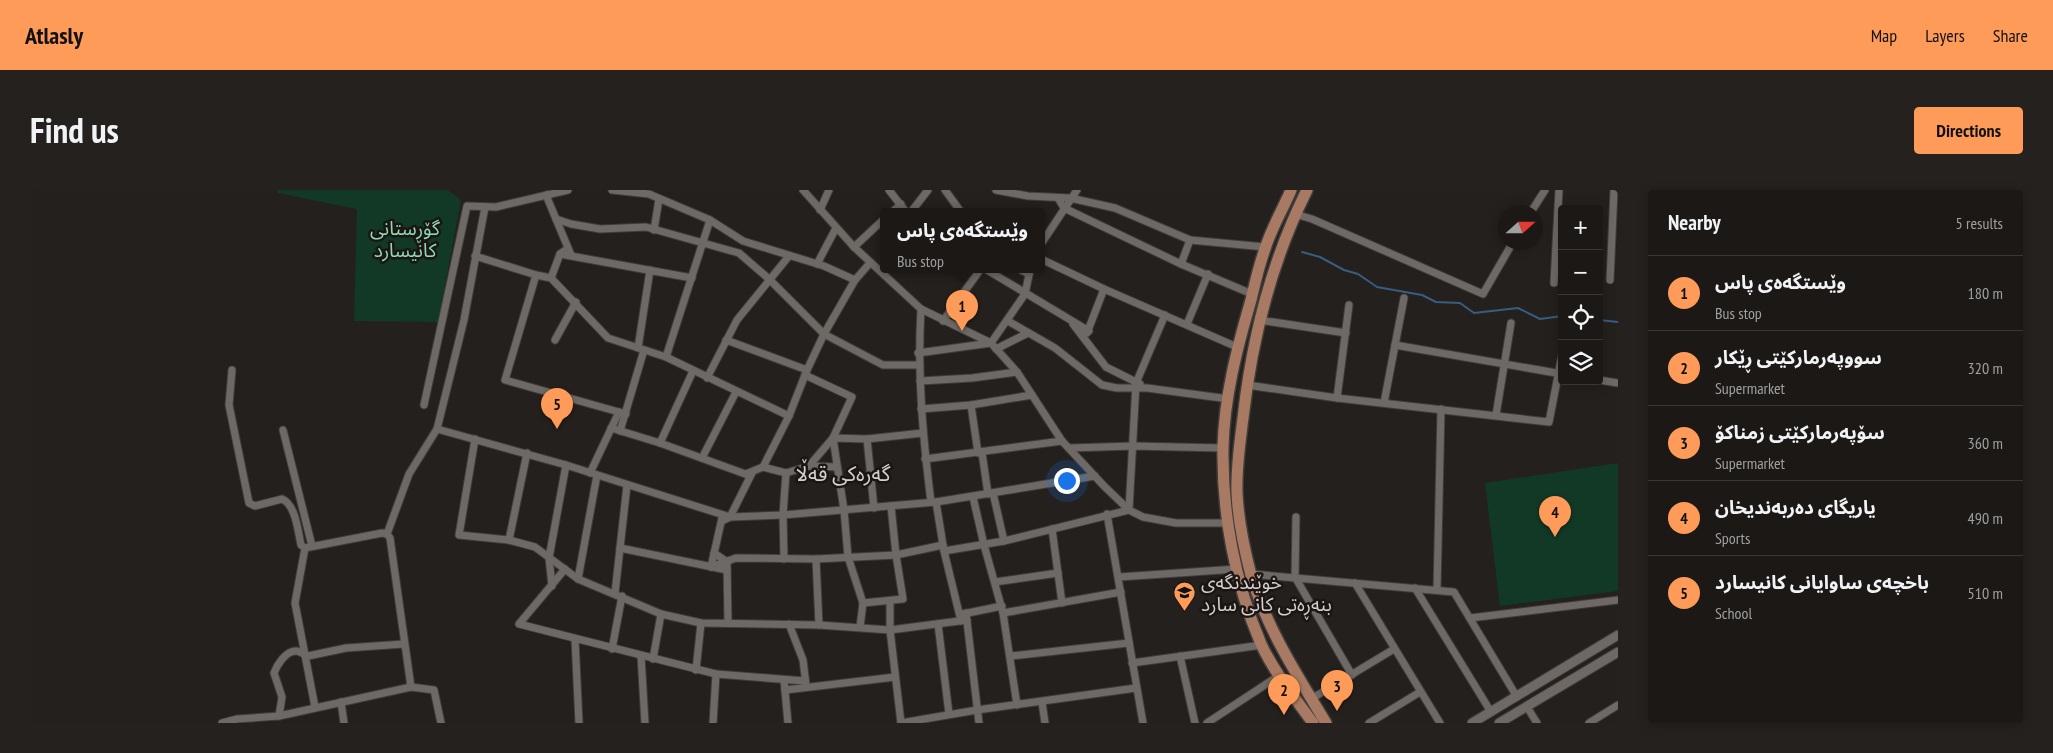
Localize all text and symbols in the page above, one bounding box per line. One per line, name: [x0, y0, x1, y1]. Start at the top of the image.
text: Atlasly: [25, 20, 83, 51]
text: Map: [1871, 24, 1897, 47]
text: Layers: [1925, 24, 1965, 47]
text: Share: [1993, 24, 2028, 47]
text: Find us: [30, 107, 119, 153]
button: Directions: [1914, 107, 2023, 154]
north arrow: [1498, 205, 1543, 250]
map controls: [1558, 205, 1603, 385]
button: +: [1558, 205, 1603, 250]
popup: [880, 208, 1045, 273]
text: Nearby: [1668, 209, 1721, 236]
text: 5 results: [1956, 213, 2003, 233]
park label: گۆڕستانی کانیسارد: [370, 216, 441, 262]
text: وێستگەەی پاس: [897, 218, 1028, 242]
button: −: [1558, 250, 1603, 295]
text: Bus stop: [897, 251, 944, 271]
text: وێستگەەی پاس: [1715, 270, 1846, 294]
text: 1: [1680, 283, 1688, 303]
text: 180 m: [1968, 283, 2003, 303]
pin: 1: [946, 290, 978, 331]
button: locate: [1558, 295, 1603, 340]
text: Bus stop: [1715, 303, 1762, 323]
button: layers: [1558, 340, 1603, 385]
text: سووپەرمارکێتی ڕێکار: [1715, 345, 1882, 369]
text: 2: [1680, 358, 1688, 378]
text: 320 m: [1968, 358, 2003, 378]
text: Supermarket: [1715, 378, 1785, 398]
pin: 5: [541, 388, 573, 429]
text: سۆپەرمارکێتی زمناکۆ: [1715, 420, 1885, 444]
text: 3: [1680, 433, 1688, 453]
text: 360 m: [1968, 433, 2003, 453]
text: Supermarket: [1715, 453, 1785, 473]
district label: گەرەکی قەڵا: [796, 458, 891, 487]
your location: [1054, 468, 1080, 494]
text: یاریگاى ده‌ربه‌ندیخان: [1715, 495, 1876, 519]
pin: 4: [1539, 496, 1571, 537]
text: 4: [1680, 508, 1688, 528]
text: 490 m: [1968, 508, 2003, 528]
text: Sports: [1715, 528, 1750, 548]
place label: خوێندنگەی بنەڕەتی کانی سارد: [1201, 570, 1332, 620]
text: باخچەی ساوایانی کانیسارد: [1715, 570, 1929, 594]
school or university icon: خوێندنگەی بنەڕەتی کانی سارد: [1173, 581, 1197, 612]
text: 5: [1680, 583, 1688, 603]
text: 510 m: [1968, 583, 2003, 603]
text: School: [1715, 603, 1752, 623]
pin: 3: [1321, 670, 1353, 711]
pin: 2: [1268, 674, 1300, 715]

